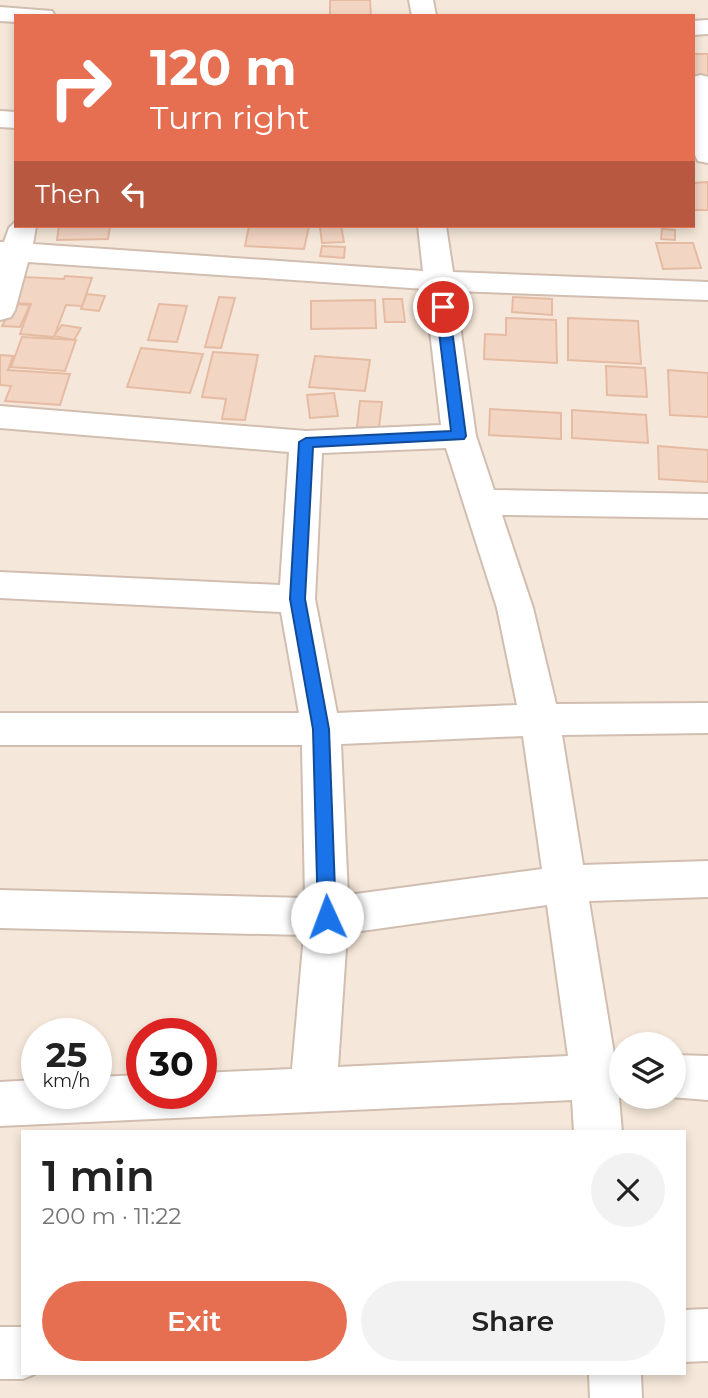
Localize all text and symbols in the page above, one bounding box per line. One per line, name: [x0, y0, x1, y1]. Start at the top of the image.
text: 120 m: [150, 38, 297, 97]
icon: right: [35, 42, 126, 133]
text: Turn right: [150, 98, 310, 137]
icon: left: [115, 175, 153, 213]
text: Then: [35, 178, 101, 210]
pin: [413, 277, 473, 337]
icon: arrive: [424, 288, 462, 326]
position arrow: [290, 880, 364, 954]
speed limit sign: 30: [126, 1018, 217, 1109]
map controls: [609, 1032, 686, 1109]
button: layers: [609, 1032, 686, 1109]
text: 25: [46, 1033, 87, 1076]
text: km/h: [42, 1070, 91, 1092]
text: 1 min: [42, 1150, 155, 1202]
button: close: [591, 1153, 665, 1227]
text: 200 m · 11:22: [42, 1202, 181, 1230]
button: Exit: [42, 1281, 347, 1361]
button: Share: [361, 1281, 665, 1361]

